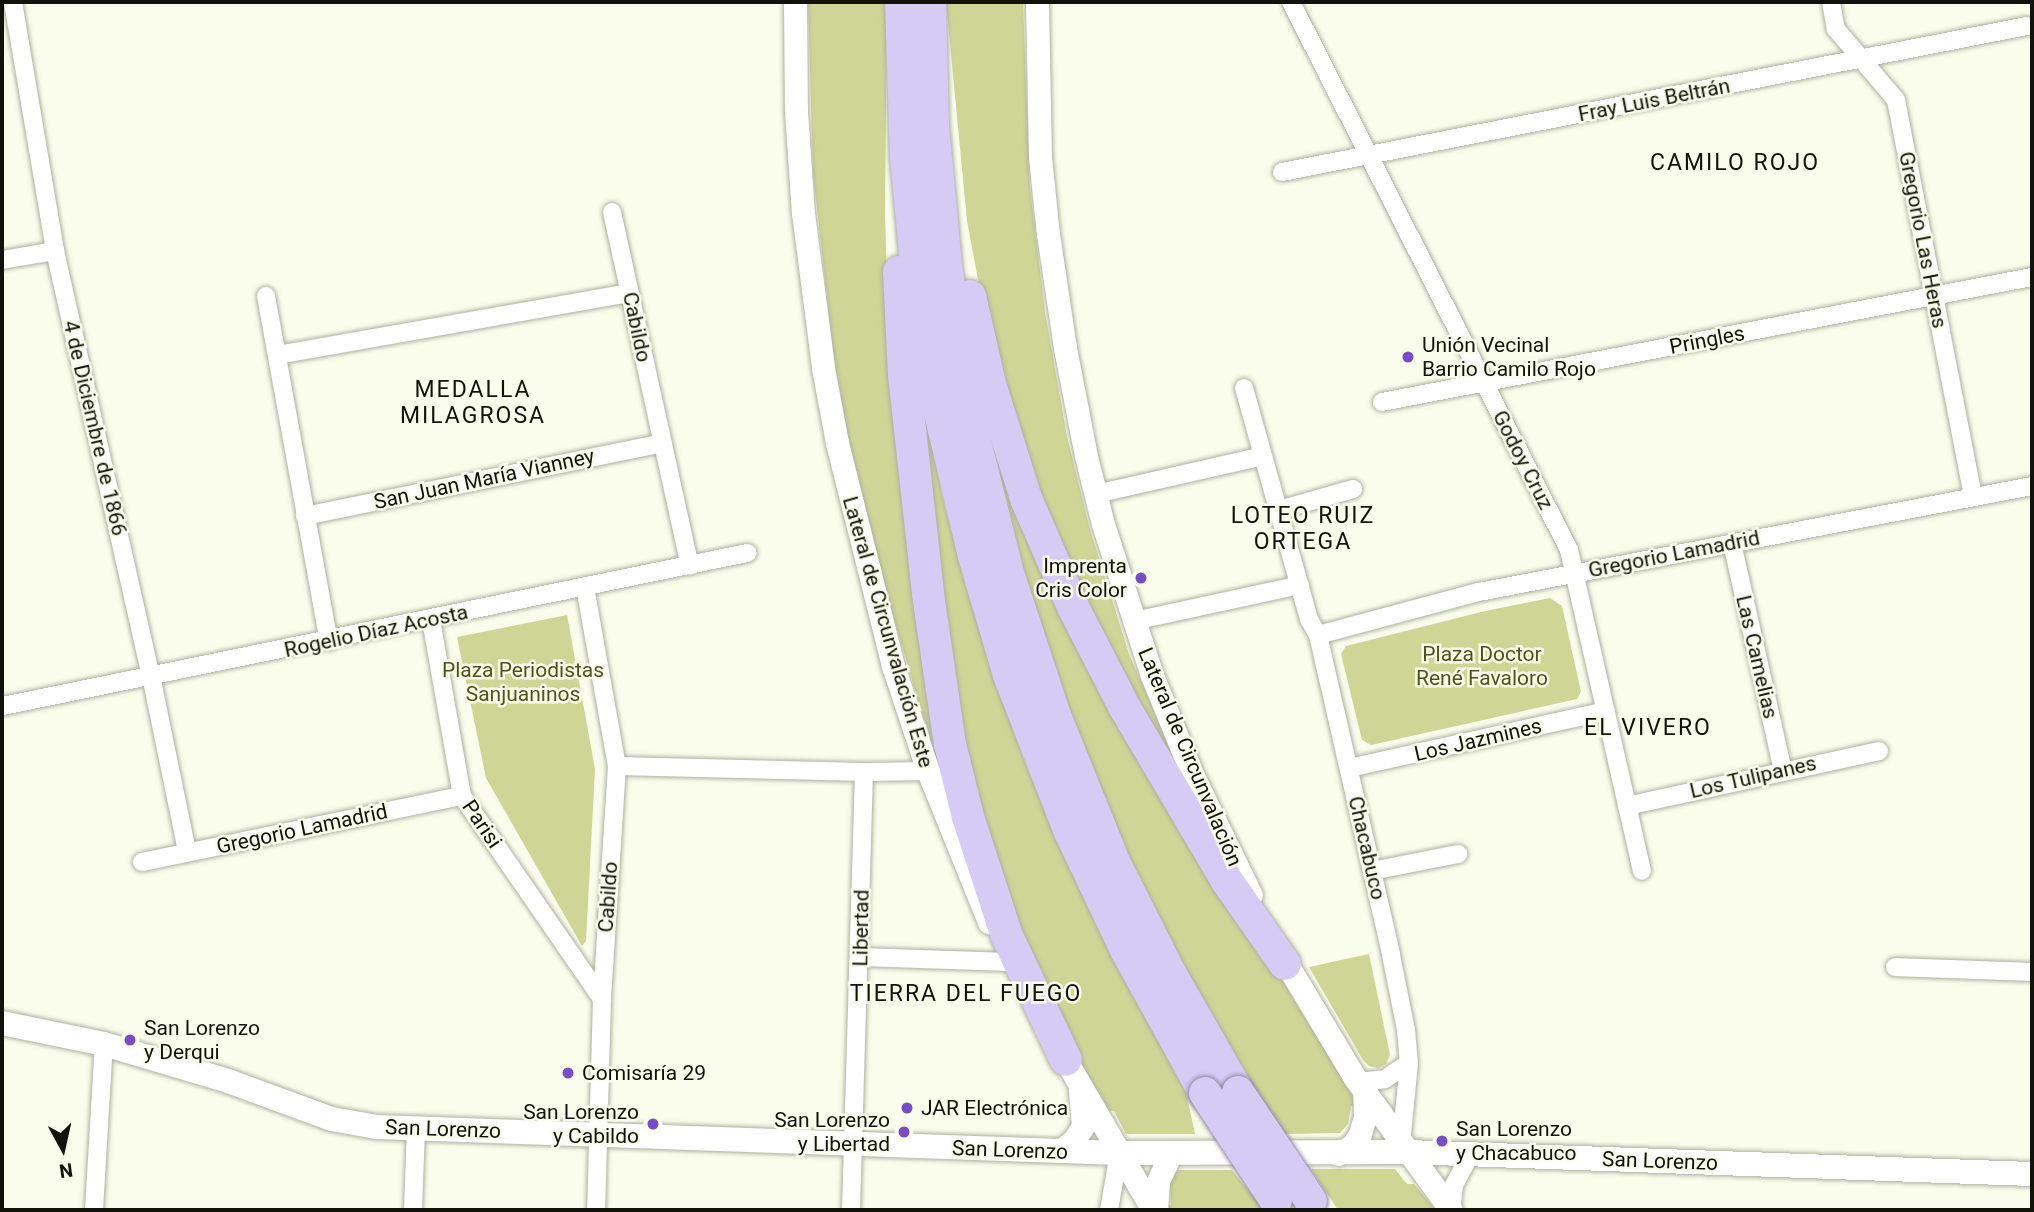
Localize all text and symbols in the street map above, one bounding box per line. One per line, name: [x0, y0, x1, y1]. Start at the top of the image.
street label: Fray Luis Beltrán: [1576, 73, 1732, 127]
district label: CAMILO ROJO: [1651, 149, 1819, 177]
street label: Gregorio Las Heras: [1894, 150, 1952, 330]
street label: Cabildo: [617, 290, 657, 364]
street label: 4 de Diciembre de 1866: [58, 318, 132, 538]
street label: Pringles: [1667, 320, 1747, 360]
place label: Unión Vecinal Barrio Camilo Rojo: [1422, 332, 1596, 382]
marker: Unión Vecinal Barrio Camilo Rojo: [1400, 349, 1416, 365]
district label: MEDALLA MILAGROSA: [401, 376, 545, 430]
street label: Godoy Cruz: [1487, 406, 1559, 514]
street label: San Juan María Vianney: [371, 443, 597, 515]
street label: Lateral de Circunvalación Este: [837, 494, 939, 770]
district label: LOTEO RUIZ ORTEGA: [1232, 502, 1374, 556]
street label: Gregorio Lamadrid: [1586, 525, 1762, 583]
place label: Imprenta Cris Color: [1035, 553, 1127, 603]
marker: Imprenta Cris Color: [1133, 570, 1149, 586]
street label: Las Camelias: [1731, 593, 1783, 721]
street label: Rogelio Díaz Acosta: [282, 599, 470, 663]
park label: Plaza Doctor René Favaloro: [1416, 641, 1548, 691]
street label: Lateral de Circunvalación: [1133, 644, 1247, 870]
park label: Plaza Periodistas Sanjuaninos: [442, 657, 604, 707]
street label: Los Jazmines: [1412, 713, 1544, 767]
district label: EL VIVERO: [1585, 714, 1711, 742]
street label: Los Tulipanes: [1687, 750, 1819, 804]
street label: Chacabuco: [1343, 794, 1391, 902]
street label: Parisi: [457, 795, 507, 853]
street label: Gregorio Lamadrid: [214, 799, 390, 859]
street label: Cabildo: [593, 861, 623, 933]
street label: Libertad: [848, 889, 874, 967]
district label: TIERRA DEL FUEGO: [852, 980, 1080, 1008]
place label: San Lorenzo y Derqui: [144, 1015, 260, 1065]
marker: San Lorenzo y Derqui: [122, 1032, 138, 1048]
place label: Comisaría 29: [582, 1060, 706, 1086]
marker: Comisaría 29: [560, 1065, 576, 1081]
place label: JAR Electrónica: [921, 1095, 1068, 1121]
place label: San Lorenzo y Cabildo: [523, 1099, 639, 1149]
marker: JAR Electrónica: [899, 1100, 915, 1116]
place label: San Lorenzo y Libertad: [774, 1107, 890, 1157]
north arrow: [28, 1114, 98, 1184]
street label: San Lorenzo: [385, 1114, 501, 1144]
marker: San Lorenzo y Cabildo: [645, 1116, 661, 1132]
place label: San Lorenzo y Chacabuco: [1456, 1116, 1577, 1166]
marker: San Lorenzo y Libertad: [896, 1124, 912, 1140]
marker: San Lorenzo y Chacabuco: [1434, 1133, 1450, 1149]
street label: San Lorenzo: [952, 1135, 1068, 1165]
street label: San Lorenzo: [1602, 1146, 1718, 1176]
text: N: [58, 1158, 74, 1183]

